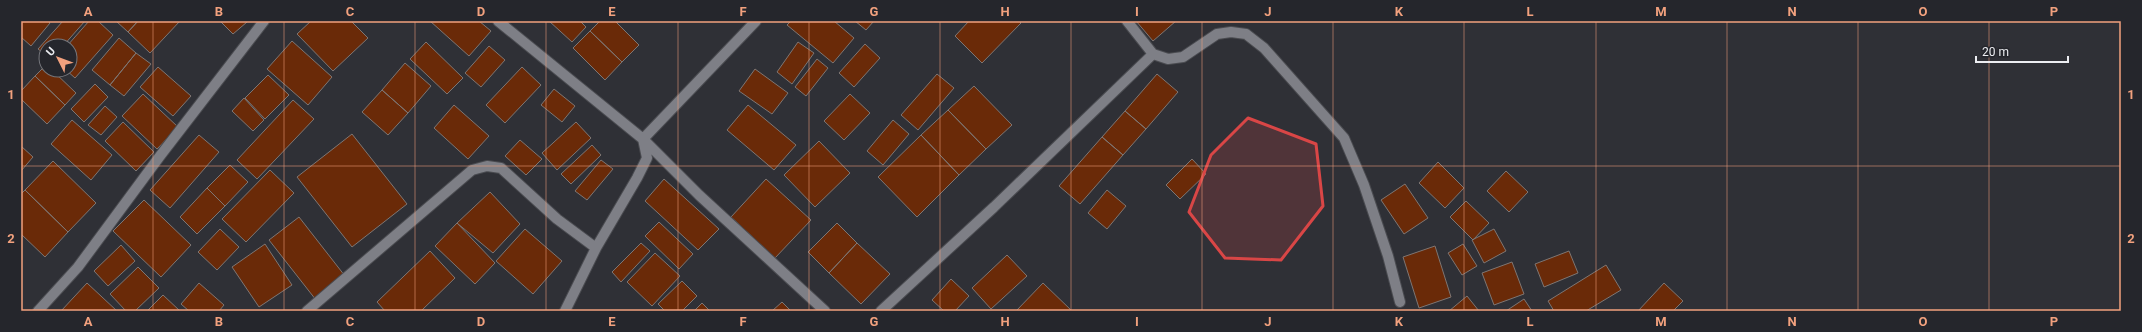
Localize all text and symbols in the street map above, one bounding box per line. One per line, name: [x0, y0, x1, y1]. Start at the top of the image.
text: A: [84, 4, 93, 19]
text: B: [215, 4, 223, 19]
text: C: [346, 4, 355, 19]
text: D: [477, 4, 485, 19]
text: E: [608, 4, 616, 19]
text: F: [739, 4, 747, 19]
text: G: [870, 4, 879, 19]
text: H: [1000, 4, 1010, 19]
text: I: [1135, 4, 1139, 19]
text: J: [1264, 4, 1272, 19]
text: K: [1395, 4, 1404, 19]
text: L: [1526, 4, 1534, 19]
text: M: [1655, 4, 1667, 19]
text: N: [1787, 4, 1797, 19]
text: O: [1919, 4, 1928, 19]
text: P: [2050, 4, 2058, 19]
north arrow: [38, 38, 78, 78]
scale bar: [1976, 38, 2068, 64]
text: U: [44, 45, 58, 59]
text: 20 m: [1982, 45, 2009, 59]
text: 1: [7, 87, 15, 102]
text: 1: [2127, 87, 2135, 102]
text: 2: [7, 231, 15, 246]
text: 2: [2127, 231, 2135, 246]
text: A: [84, 314, 93, 329]
text: B: [215, 314, 223, 329]
text: C: [346, 314, 355, 329]
text: D: [477, 314, 485, 329]
text: E: [608, 314, 616, 329]
text: F: [739, 314, 747, 329]
text: G: [870, 314, 879, 329]
text: H: [1000, 314, 1010, 329]
text: I: [1135, 314, 1139, 329]
text: J: [1264, 314, 1272, 329]
text: K: [1395, 314, 1404, 329]
text: L: [1526, 314, 1534, 329]
text: M: [1655, 314, 1667, 329]
text: N: [1787, 314, 1797, 329]
text: O: [1919, 314, 1928, 329]
text: P: [2050, 314, 2058, 329]

